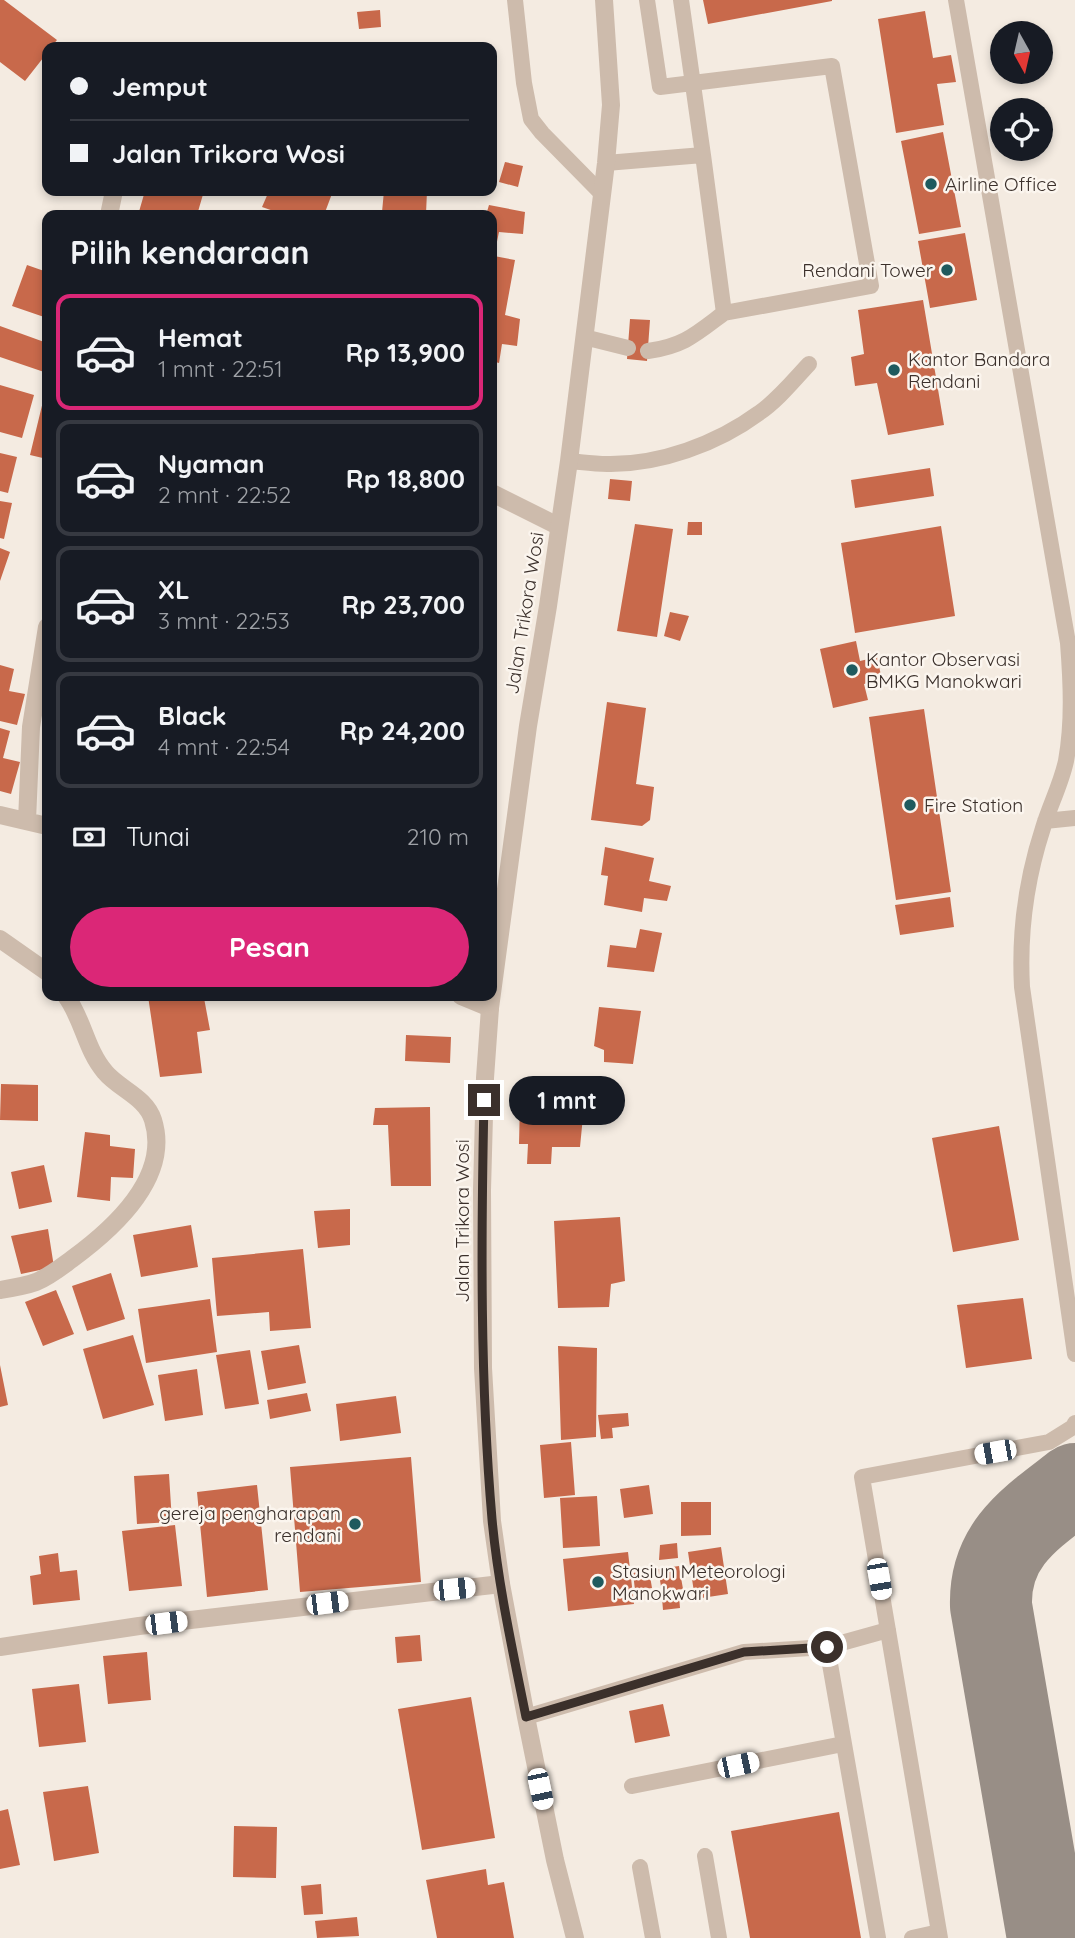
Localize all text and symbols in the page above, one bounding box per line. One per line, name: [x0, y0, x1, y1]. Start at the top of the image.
north arrow: [990, 21, 1054, 84]
map controls: [990, 21, 1053, 161]
text: Jemput: [112, 70, 208, 103]
button: locate: [990, 98, 1053, 161]
text: Jalan Trikora Wosi: [112, 137, 345, 170]
place label: Airline Office: [945, 172, 1057, 196]
marker: Airline Office: [923, 176, 939, 192]
text: Pilih kendaraan: [70, 232, 310, 272]
place label: Rendani Tower: [802, 258, 934, 282]
marker: Rendani Tower: [939, 262, 955, 278]
icon: car: [74, 321, 137, 384]
text: Hemat: [158, 321, 243, 354]
text: Rp 13,900: [346, 336, 465, 369]
place label: Kantor Bandara Rendani: [908, 347, 1050, 393]
text: 1 mnt · 22:51: [158, 354, 283, 383]
marker: Kantor Bandara Rendani: [886, 362, 902, 378]
icon: car: [74, 447, 137, 510]
text: Nyaman: [158, 447, 265, 480]
text: Rp 18,800: [346, 462, 465, 495]
text: 2 mnt · 22:52: [158, 480, 291, 509]
street label: Jalan Trikora Wosi: [499, 530, 549, 696]
icon: car: [74, 573, 137, 636]
text: XL: [158, 573, 190, 606]
text: Rp 23,700: [341, 588, 465, 621]
text: 3 mnt · 22:53: [158, 606, 290, 635]
place label: Kantor Observasi BMKG Manokwari: [866, 647, 1022, 693]
marker: Kantor Observasi BMKG Manokwari: [844, 662, 860, 678]
icon: car: [74, 699, 137, 762]
text: Black: [158, 699, 227, 732]
text: Rp 24,200: [340, 714, 465, 747]
text: 4 mnt · 22:54: [158, 732, 290, 761]
place label: Fire Station: [924, 793, 1023, 817]
marker: Fire Station: [902, 797, 918, 813]
icon: cash: [70, 818, 108, 856]
text: Tunai: [126, 820, 190, 853]
text: 210 m: [407, 822, 469, 851]
button: Pesan: [70, 907, 469, 987]
callout: 1 mnt: [508, 1076, 624, 1124]
route end: [468, 1084, 500, 1116]
text: 1 mnt: [537, 1086, 597, 1115]
street label: Jalan Trikora Wosi: [450, 1139, 474, 1303]
car: [973, 1438, 1018, 1466]
place label: gereja pengharapan rendani: [159, 1501, 341, 1547]
marker: gereja pengharapan rendani: [347, 1516, 363, 1532]
car: [866, 1556, 893, 1602]
place label: Stasiun Meteorologi Manokwari: [612, 1559, 786, 1605]
marker: Stasiun Meteorologi Manokwari: [590, 1574, 606, 1590]
car: [433, 1576, 476, 1602]
car: [305, 1590, 350, 1616]
car: [144, 1610, 189, 1636]
route start: [811, 1631, 843, 1663]
car: [716, 1750, 761, 1780]
car: [526, 1766, 555, 1812]

